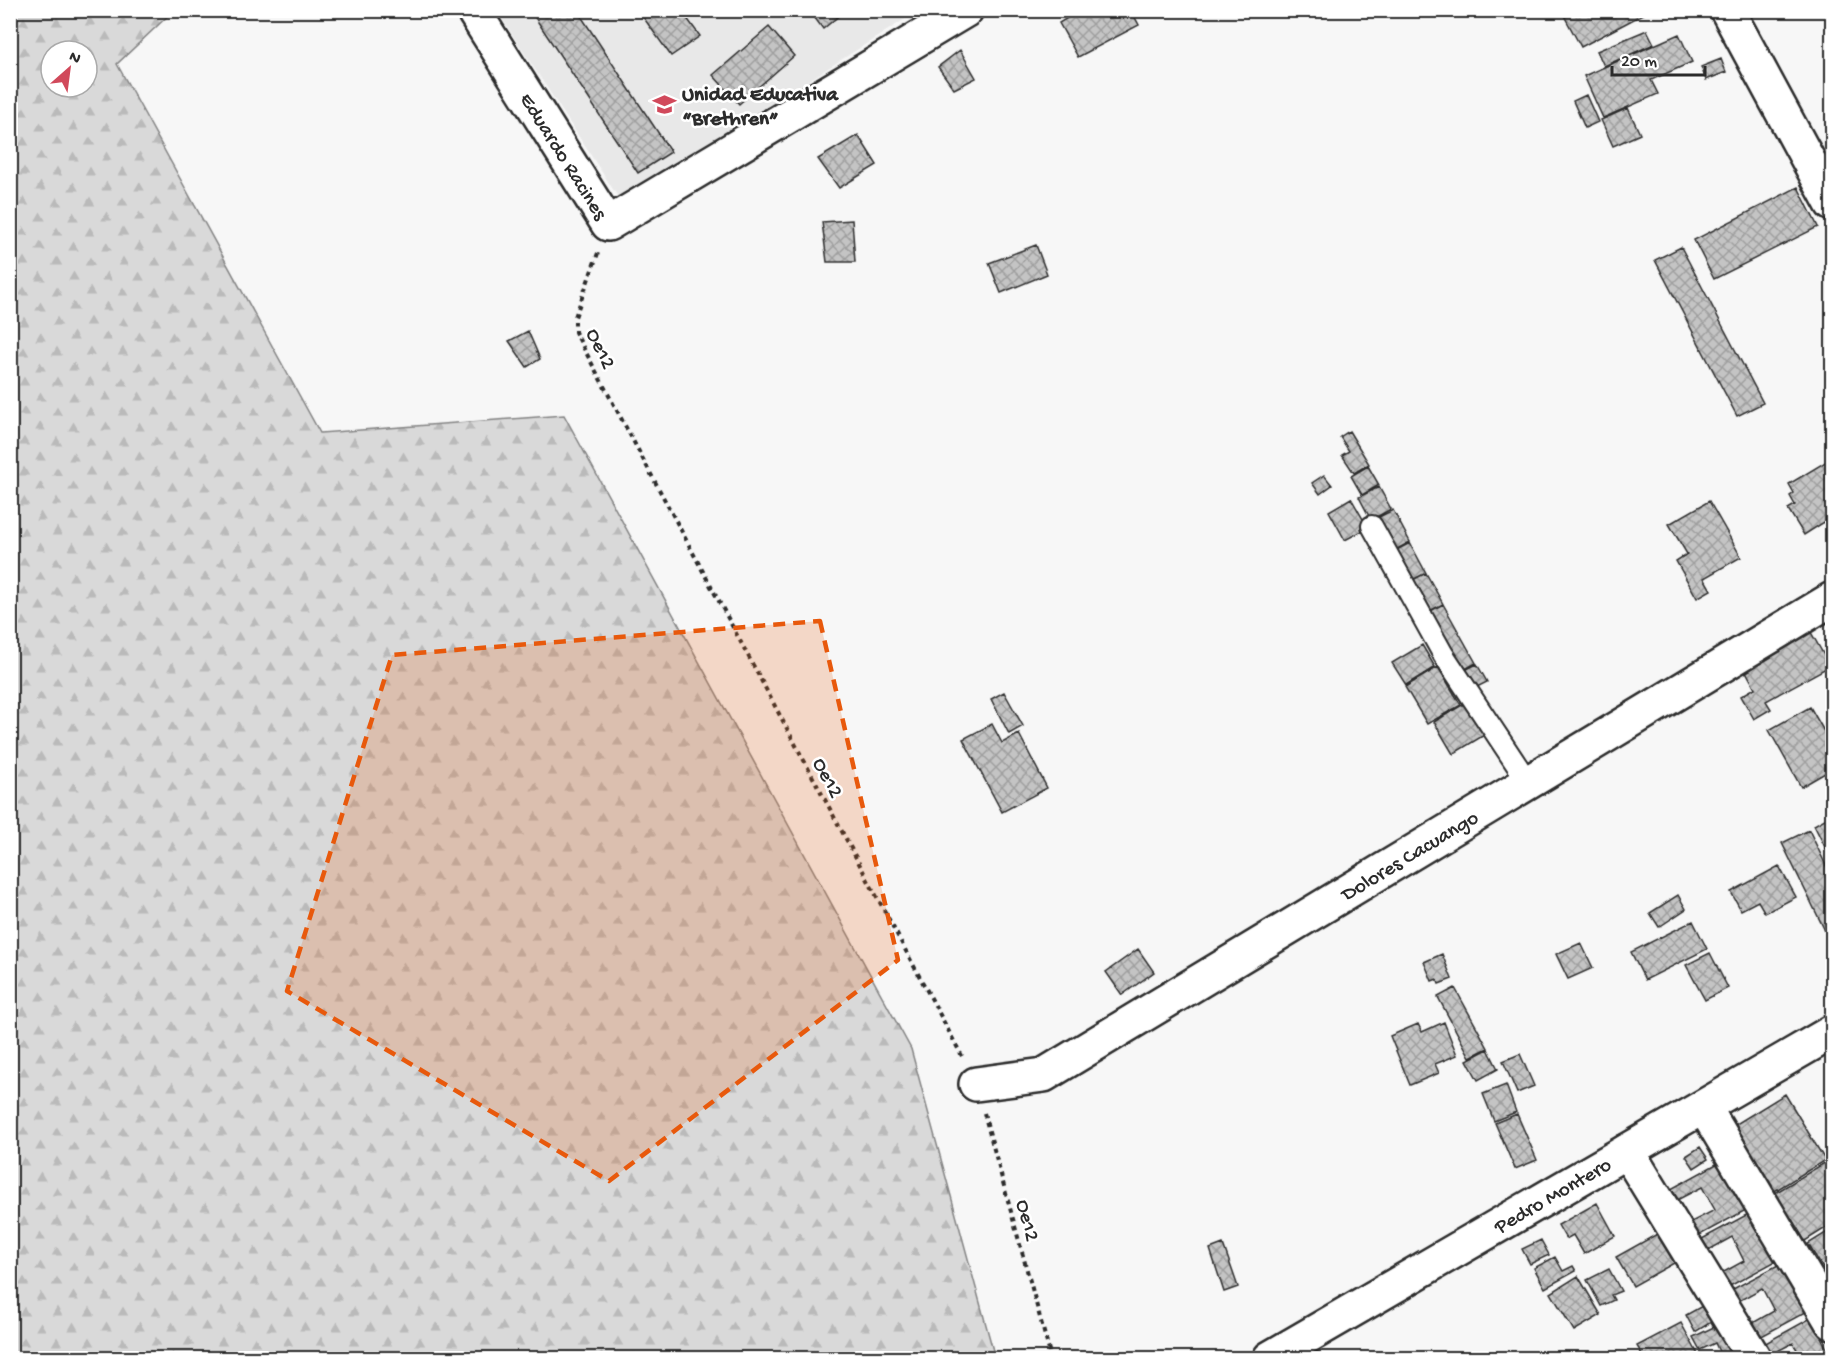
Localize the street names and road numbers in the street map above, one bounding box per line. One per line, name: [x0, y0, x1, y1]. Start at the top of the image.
street label: Eduardo Racines: [512, 89, 612, 227]
street label: Oe12: [578, 325, 619, 374]
street label: Oe12: [805, 754, 847, 803]
street label: Dolores Cacuango: [1336, 807, 1484, 910]
street label: Pedro Montero: [1490, 1154, 1617, 1242]
street label: Oe12: [1008, 1197, 1043, 1245]

